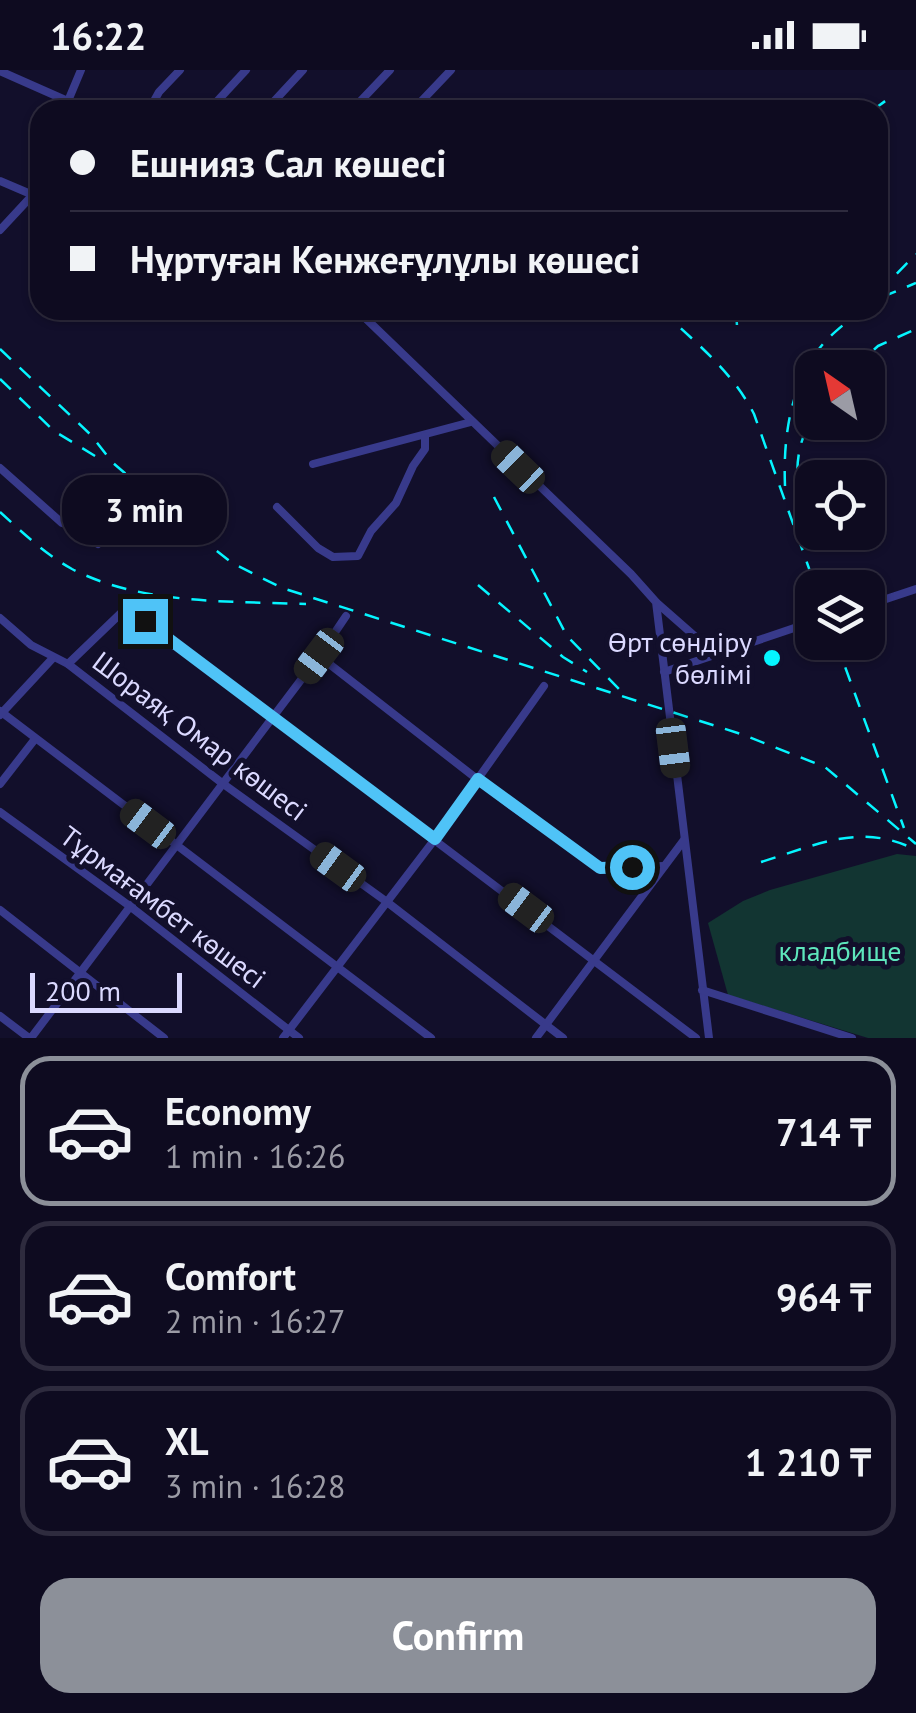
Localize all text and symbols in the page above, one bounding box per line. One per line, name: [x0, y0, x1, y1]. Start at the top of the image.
text: 16:22: [50, 11, 146, 60]
text: Ешнияз Сал көшесі: [130, 138, 446, 187]
text: Нұртуған Кенжеғұлұлы көшесі: [130, 234, 640, 283]
north arrow: [795, 350, 885, 440]
map controls: [795, 350, 885, 660]
car: [486, 435, 550, 499]
button: locate: [795, 460, 885, 550]
callout: 3 min: [62, 476, 228, 546]
text: 3 min: [105, 489, 184, 531]
button: layers: [795, 570, 885, 660]
route end: [123, 599, 168, 644]
car: [289, 623, 349, 689]
place label: Өрт сөндіру бөлімі: [608, 623, 752, 692]
street label: Шораяқ Омар көшесі: [85, 643, 315, 829]
marker: Өрт сөндіру бөлімі: [761, 647, 783, 669]
car: [654, 716, 692, 780]
car: [115, 794, 181, 854]
street label: Тұрмағамбет көшесі: [53, 817, 274, 996]
car: [305, 837, 371, 897]
route start: [610, 845, 655, 890]
car: [493, 878, 559, 938]
park label: кладбище: [779, 932, 901, 969]
scale bar: [30, 968, 182, 1013]
text: 200 m: [45, 972, 121, 1009]
icon: car: [45, 1086, 135, 1176]
text: Economy: [165, 1086, 311, 1135]
text: 714 ₸: [776, 1107, 871, 1156]
text: 1 min · 16:26: [165, 1135, 345, 1177]
icon: car: [45, 1251, 135, 1341]
text: Comfort: [165, 1251, 296, 1300]
text: 964 ₸: [776, 1272, 871, 1321]
text: 2 min · 16:27: [165, 1300, 345, 1342]
icon: car: [45, 1416, 135, 1506]
text: XL: [165, 1416, 209, 1465]
text: 1 210 ₸: [745, 1437, 871, 1486]
text: 3 min · 16:28: [165, 1465, 345, 1507]
button: Confirm: [40, 1578, 876, 1693]

